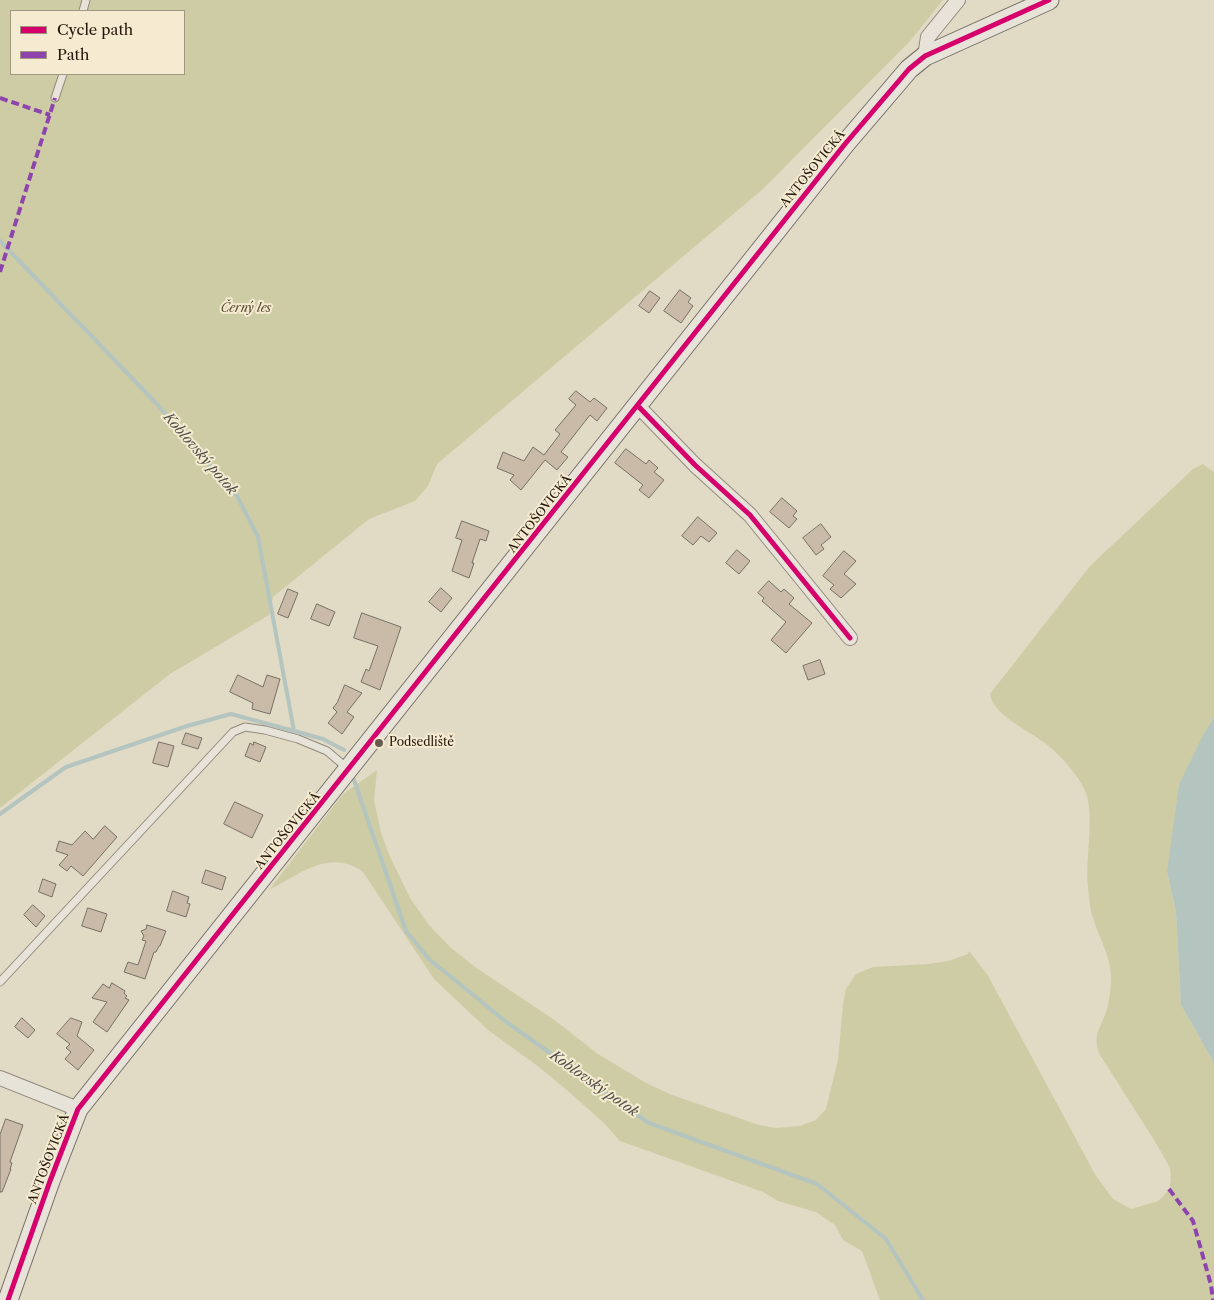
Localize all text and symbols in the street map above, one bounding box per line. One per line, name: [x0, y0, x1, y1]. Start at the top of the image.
legend: [10, 10, 185, 75]
text: Cycle path: [57, 20, 133, 39]
text: Path: [57, 45, 89, 64]
street label: ANTOŠOVICKÁ: [777, 128, 849, 210]
park label: Černý les: [221, 302, 271, 316]
water label: Koblovský potok: [160, 409, 240, 499]
street label: ANTOŠOVICKÁ: [505, 472, 575, 556]
place label: Podsedliště: [389, 736, 454, 750]
marker: Podsedliště: [373, 737, 385, 749]
street label: ANTOŠOVICKÁ: [252, 790, 324, 872]
water label: Koblovský potok: [547, 1047, 641, 1121]
street label: ANTOŠOVICKÁ: [25, 1112, 73, 1206]

